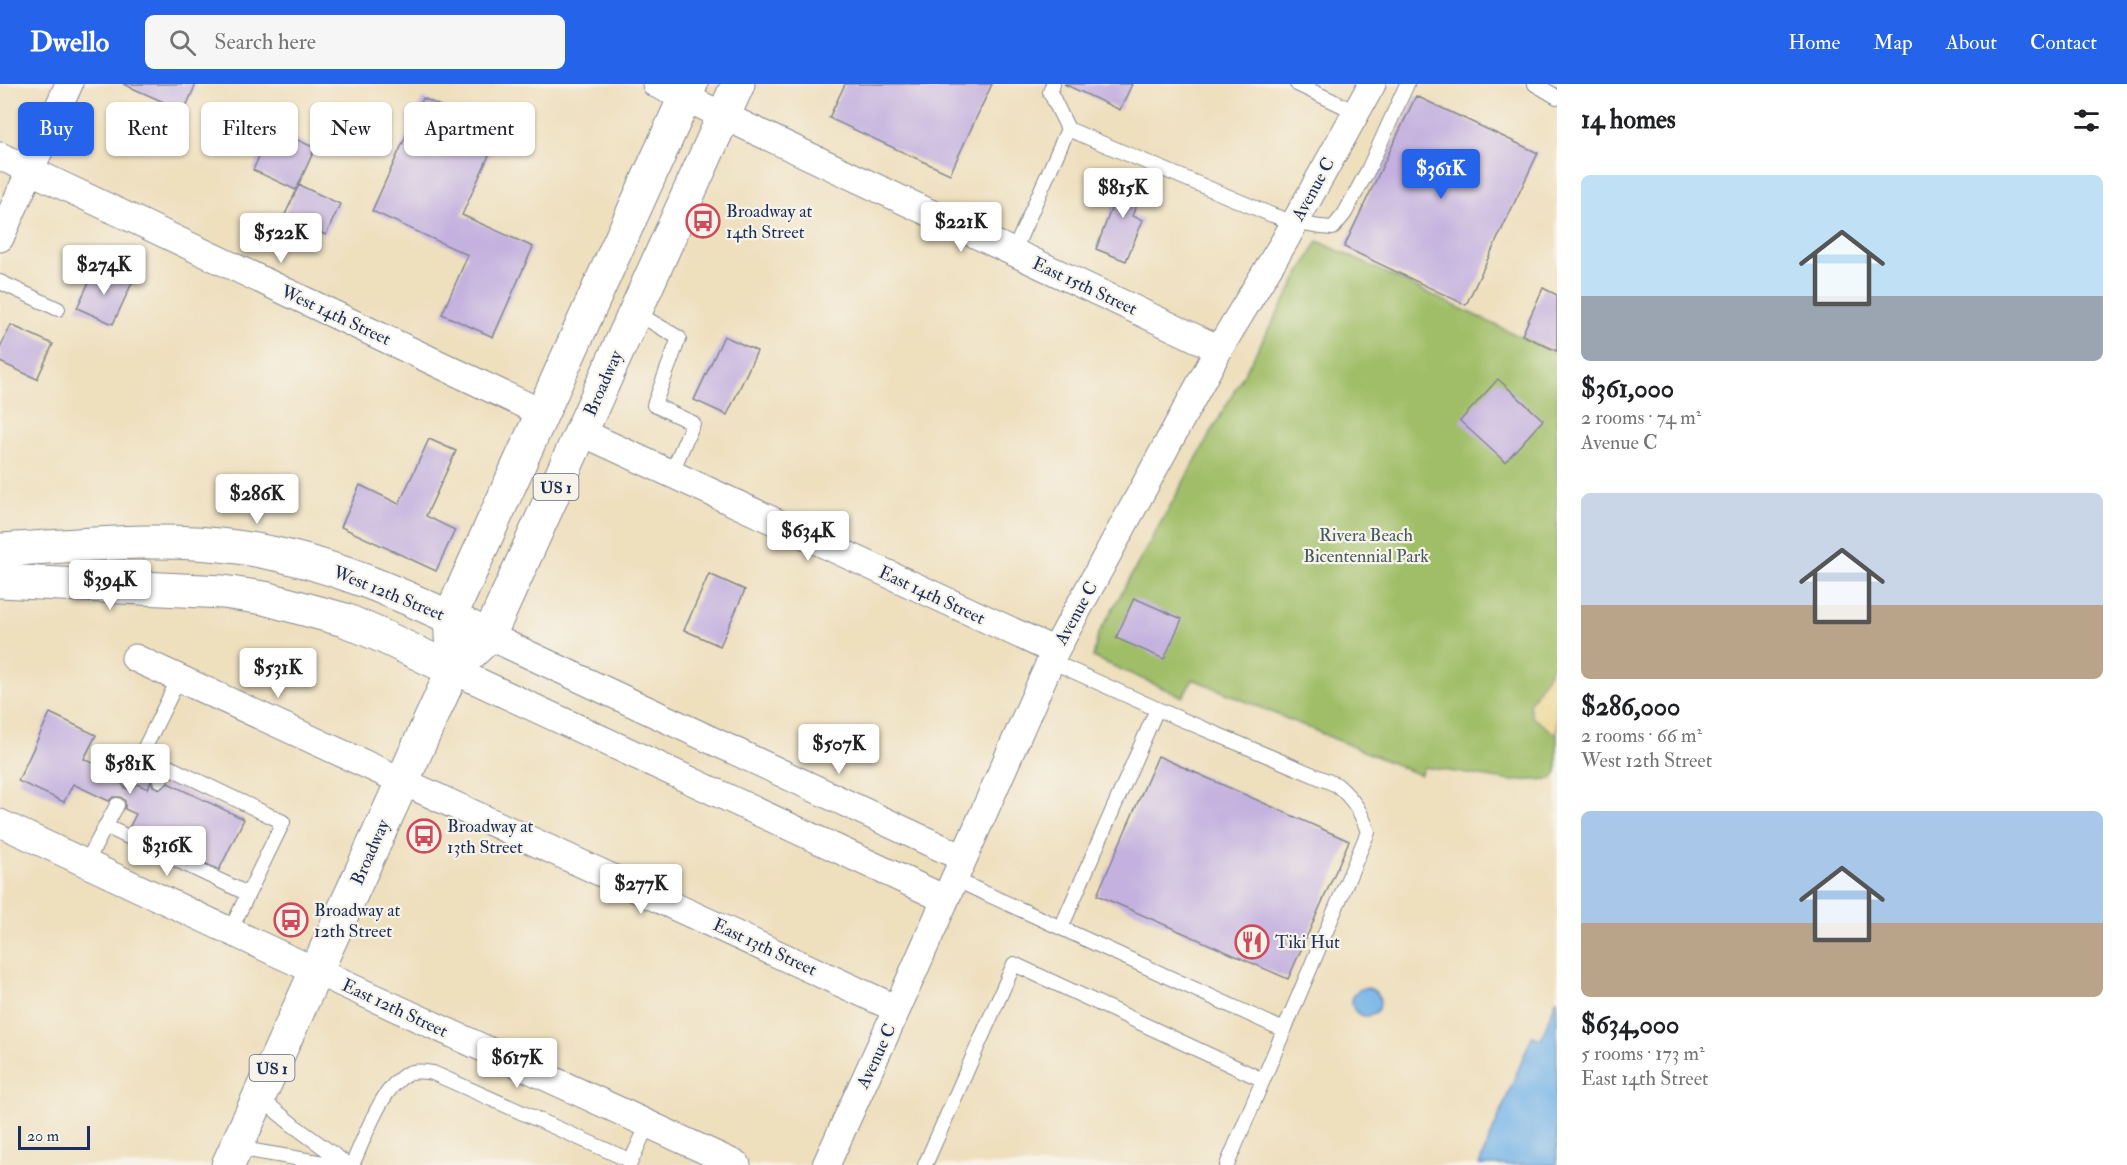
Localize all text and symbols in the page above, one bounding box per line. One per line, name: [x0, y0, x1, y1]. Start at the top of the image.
search box: [145, 15, 565, 69]
text: Dwello: [30, 25, 109, 60]
icon: search: [166, 26, 199, 59]
text: Search here: [214, 28, 316, 56]
text: Home: [1788, 29, 1840, 56]
text: Map: [1873, 29, 1913, 56]
text: About: [1946, 29, 1997, 56]
text: Contact: [2030, 29, 2097, 56]
chip: Buy: [18, 102, 94, 156]
chip: Rent: [106, 102, 189, 156]
chip: Filters: [201, 102, 298, 156]
chip: New: [310, 102, 392, 156]
chip: Apartment: [404, 102, 535, 156]
text: 14 homes: [1581, 104, 1676, 136]
icon: filters: [2070, 104, 2103, 137]
pin: $361K: [1399, 149, 1483, 200]
street label: Avenue C: [1286, 153, 1340, 226]
text: $361K: [1416, 156, 1466, 181]
pin: $815K: [1081, 168, 1165, 219]
text: $815K: [1098, 175, 1148, 200]
place label: Broadway at 14th Street: [726, 200, 813, 244]
pin: $221K: [919, 202, 1003, 253]
bus stop icon: Broadway at 14th Street: [685, 203, 721, 239]
text: $221K: [935, 209, 987, 234]
pin: $522K: [239, 213, 323, 264]
icon: home: [1788, 214, 1896, 322]
text: $522K: [254, 220, 308, 245]
pin: $274K: [62, 245, 146, 296]
text: $274K: [77, 252, 131, 277]
street label: East 15th Street: [1029, 252, 1141, 321]
street label: West 14th Street: [276, 280, 395, 351]
street label: Broadway: [579, 346, 629, 420]
text: $361,000: [1581, 373, 1674, 405]
text: 2 rooms · 74 m²: [1581, 405, 1702, 430]
text: Avenue C: [1581, 430, 1658, 455]
pin: $286K: [215, 474, 299, 525]
road number: US 1: [534, 474, 578, 500]
text: $286K: [230, 481, 284, 506]
pin: $634K: [766, 511, 850, 562]
text: $634K: [781, 518, 835, 543]
park label: Rivera Beach Bicentennial Park: [1303, 524, 1429, 568]
icon: home: [1788, 532, 1896, 640]
pin: $394K: [68, 560, 152, 611]
street label: West 12th Street: [329, 560, 448, 626]
street label: East 14th Street: [875, 561, 989, 630]
text: $394K: [83, 567, 137, 592]
street label: Avenue C: [1049, 577, 1103, 650]
pin: $531K: [236, 648, 320, 699]
text: $531K: [254, 655, 302, 680]
text: $286,000: [1581, 691, 1680, 723]
text: 2 rooms · 66 m²: [1581, 723, 1702, 748]
pin: $507K: [797, 724, 881, 775]
text: $507K: [812, 731, 866, 756]
pin: $581K: [88, 744, 172, 795]
text: West 12th Street: [1581, 748, 1712, 773]
text: $581K: [105, 751, 155, 776]
street label: Broadway: [346, 815, 396, 889]
place label: Broadway at 13th Street: [447, 815, 534, 859]
bus stop icon: Broadway at 13th Street: [406, 818, 442, 854]
pin: $316K: [125, 826, 209, 877]
text: $316K: [142, 833, 192, 858]
icon: home: [1788, 850, 1896, 958]
pin: $277K: [599, 864, 683, 915]
text: $277K: [614, 871, 668, 896]
place label: Broadway at 12th Street: [314, 899, 401, 943]
bus stop icon: Broadway at 12th Street: [273, 902, 309, 938]
street label: East 13th Street: [709, 913, 821, 982]
restaurant icon: Tiki Hut: [1234, 924, 1270, 960]
place label: Tiki Hut: [1275, 931, 1340, 954]
street label: East 12th Street: [338, 974, 452, 1043]
text: $634,000: [1581, 1009, 1679, 1041]
street label: Avenue C: [851, 1020, 901, 1093]
pin: $617K: [475, 1038, 559, 1089]
text: 5 rooms · 173 m²: [1581, 1041, 1705, 1066]
text: $617K: [491, 1045, 543, 1070]
road number: US 1: [250, 1055, 294, 1081]
text: East 14th Street: [1581, 1066, 1708, 1091]
scale bar: [18, 1123, 90, 1150]
text: 20 m: [27, 1126, 59, 1146]

